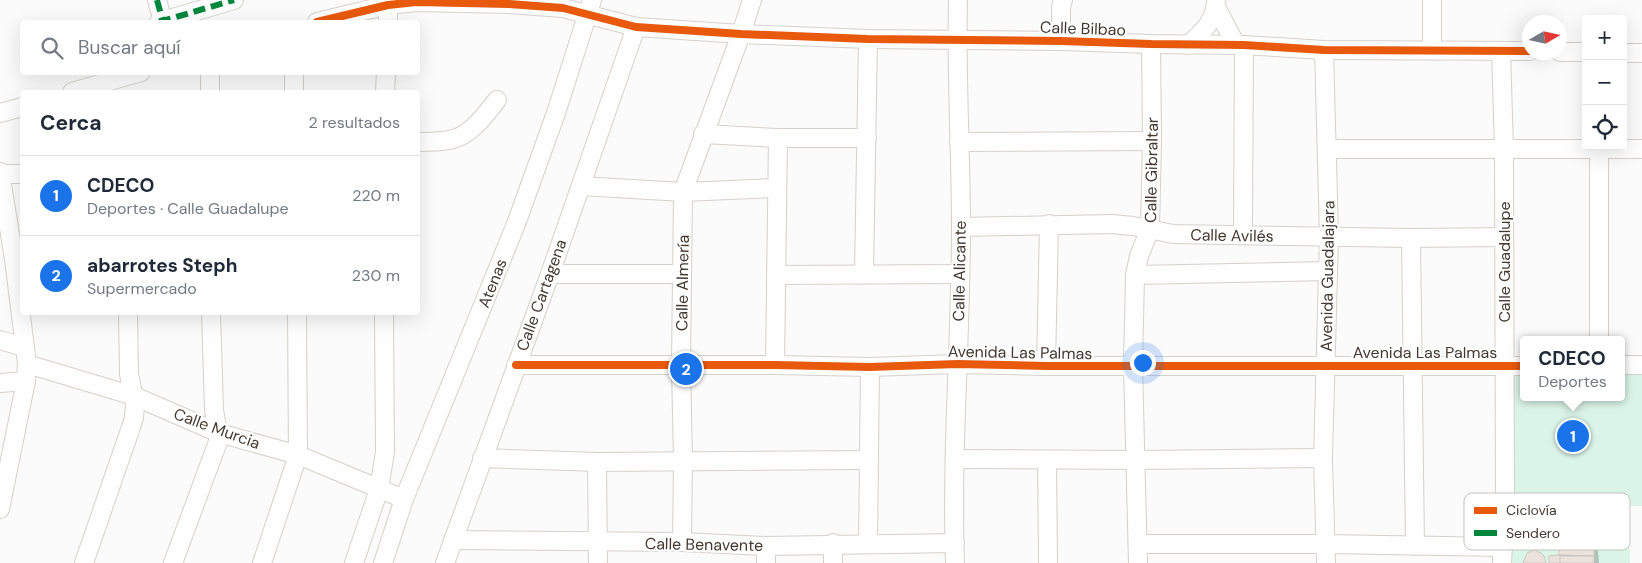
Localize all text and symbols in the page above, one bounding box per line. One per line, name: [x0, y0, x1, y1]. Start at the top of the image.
north arrow: [1522, 15, 1567, 60]
map controls: [1582, 15, 1627, 150]
button: +: [1582, 15, 1627, 60]
street label: Calle Bilbao: [1040, 17, 1126, 40]
search box: [20, 20, 420, 75]
icon: search: [38, 34, 66, 62]
text: Buscar aquí: [78, 35, 181, 60]
button: −: [1582, 60, 1627, 105]
button: locate: [1582, 105, 1627, 150]
text: Cerca: [40, 109, 102, 137]
text: 2 resultados: [309, 112, 400, 133]
street label: Calle Gibraltar: [1140, 117, 1163, 223]
text: CDECO: [87, 173, 154, 198]
text: 1: [53, 185, 59, 206]
text: 220 m: [352, 185, 400, 206]
text: Deportes · Calle Guadalupe: [87, 198, 289, 219]
street label: Avenida Guadalajara: [1316, 200, 1339, 352]
street label: Calle Guadalupe: [1494, 201, 1515, 323]
street label: Calle Alicante: [948, 220, 971, 322]
street label: Calle Avilés: [1190, 224, 1274, 247]
street label: Calle Almería: [671, 235, 694, 331]
street label: Calle Cartagena: [512, 236, 571, 354]
text: abarrotes Steph: [87, 253, 237, 278]
street label: Atenas: [473, 256, 512, 311]
text: 2: [51, 265, 61, 286]
text: 230 m: [352, 265, 400, 286]
text: Supermercado: [87, 278, 197, 299]
popup: [1520, 336, 1625, 401]
street label: Avenida Las Palmas: [948, 341, 1092, 364]
street label: Avenida Las Palmas: [1353, 342, 1497, 363]
text: CDECO: [1538, 346, 1606, 371]
pin: 2: [670, 350, 702, 388]
your location: [1130, 350, 1156, 376]
text: Deportes: [1538, 371, 1607, 392]
street label: Calle Murcia: [171, 403, 263, 454]
pin: 1: [1557, 417, 1589, 455]
legend: [1464, 493, 1630, 550]
text: Ciclovía: [1506, 501, 1557, 519]
text: Sendero: [1506, 524, 1560, 542]
street label: Calle Benavente: [645, 533, 763, 556]

